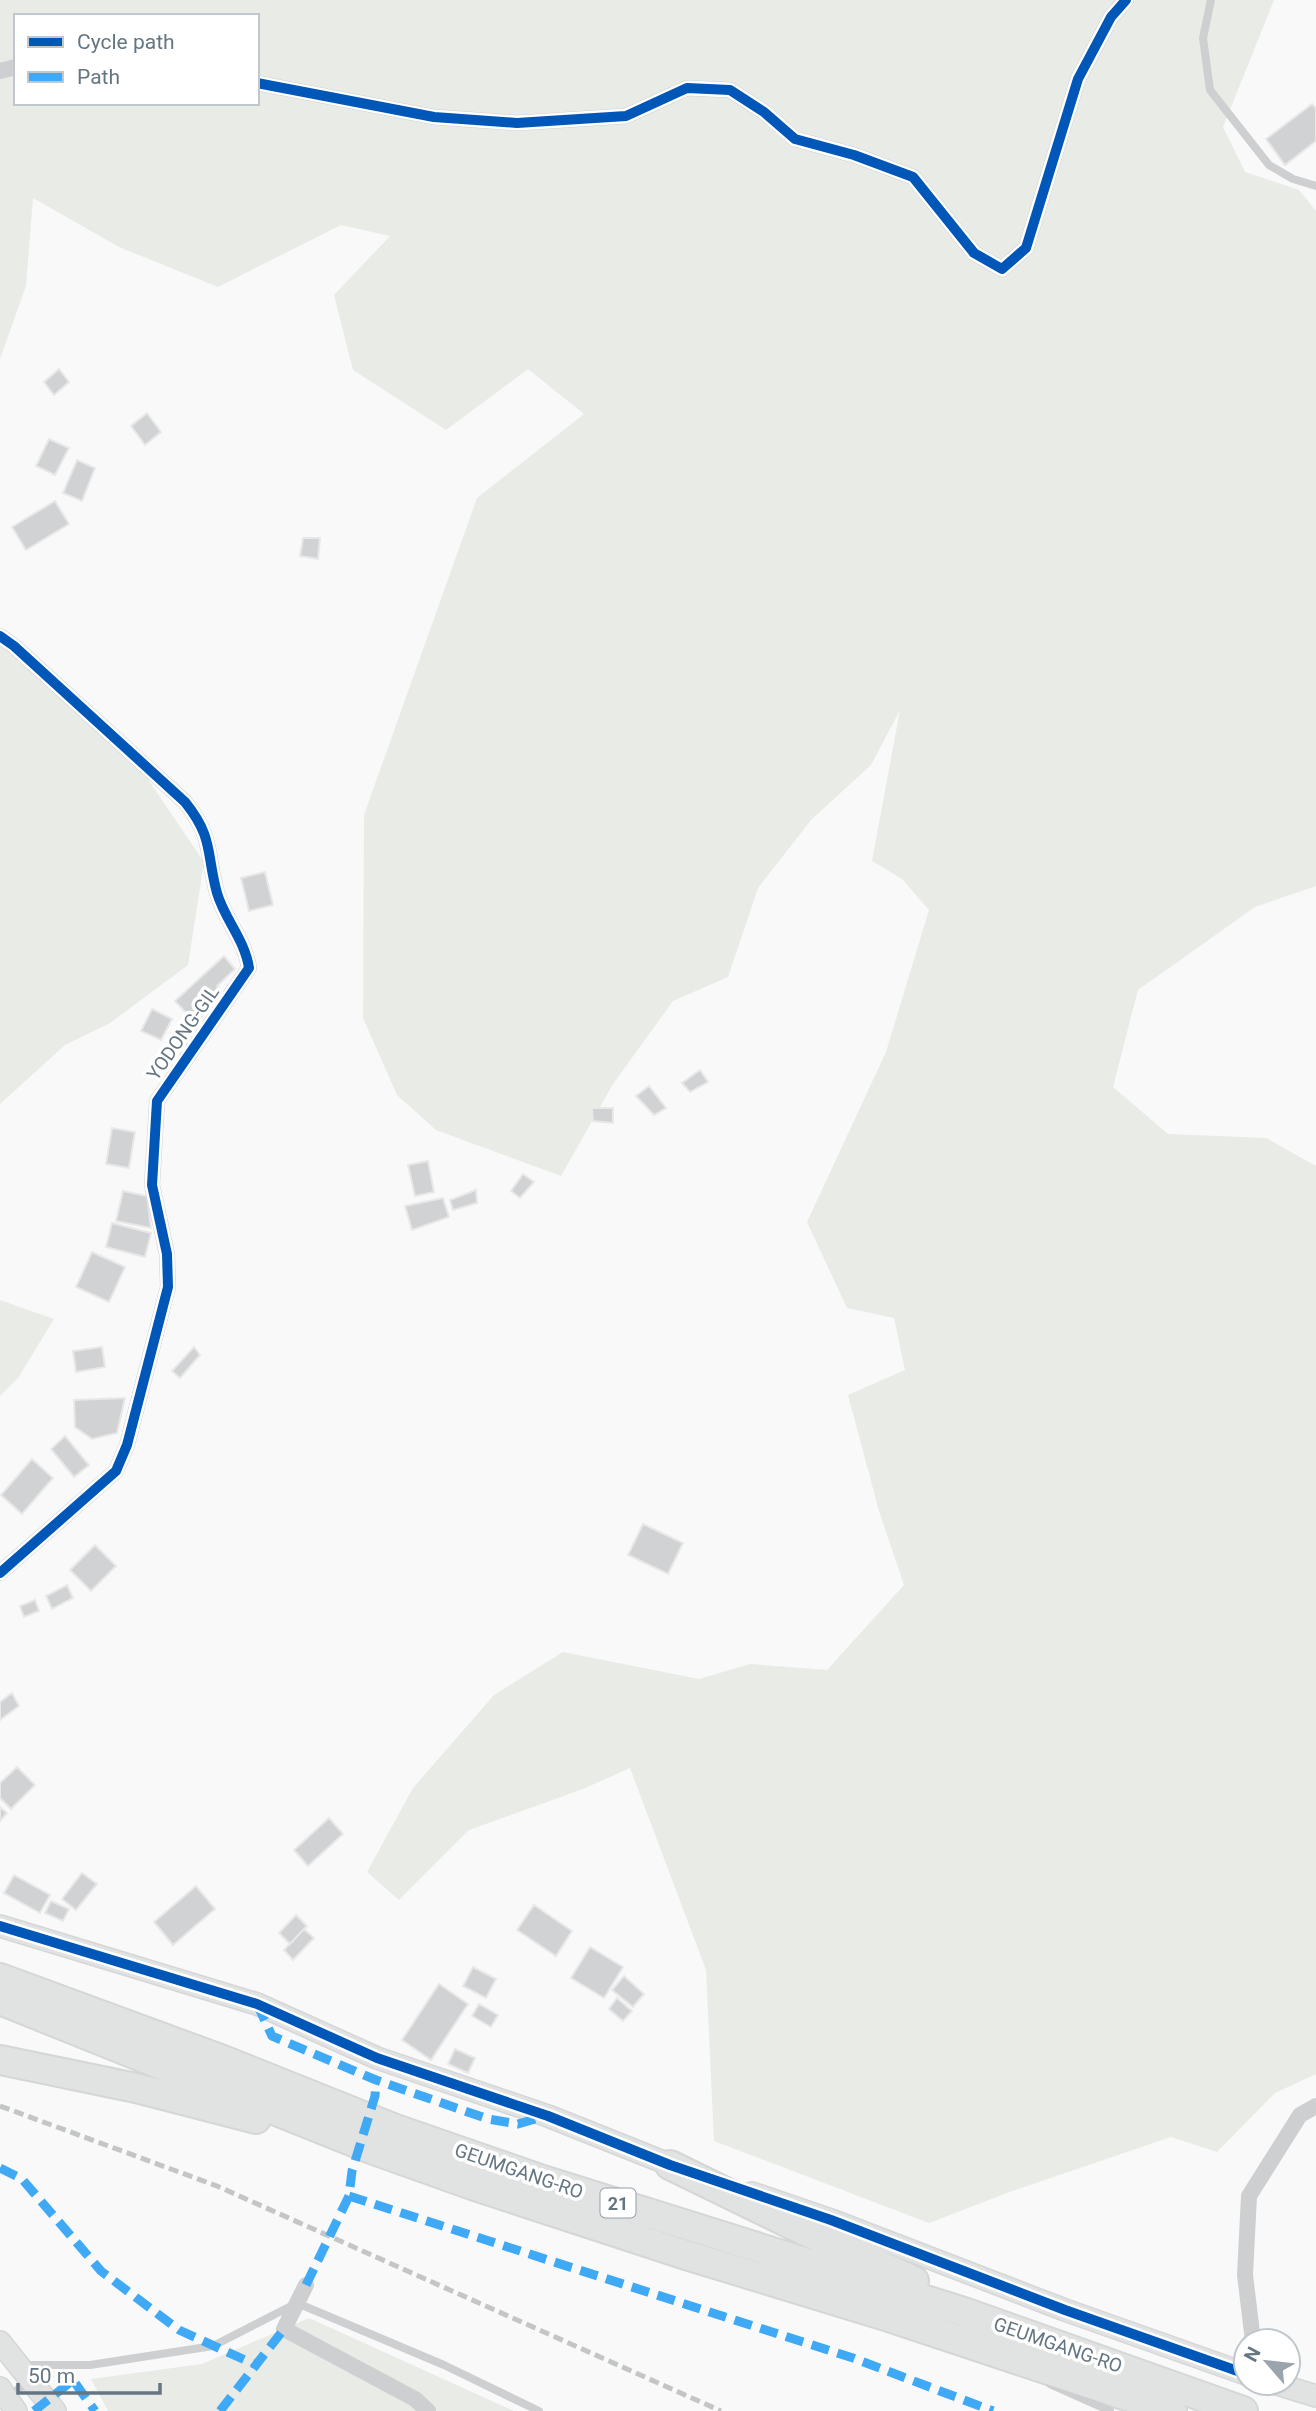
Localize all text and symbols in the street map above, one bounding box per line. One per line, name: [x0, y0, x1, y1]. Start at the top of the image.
legend: [14, 14, 259, 105]
text: Cycle path: [77, 30, 175, 54]
text: Path: [77, 65, 120, 89]
street label: YODONG-GIL: [142, 981, 224, 1085]
street label: GEUMGANG-RO: [452, 2138, 586, 2204]
road number: 21: [600, 2188, 636, 2218]
street label: GEUMGANG-RO: [991, 2312, 1125, 2378]
north arrow: [1232, 2327, 1302, 2397]
text: N: [1239, 2343, 1266, 2366]
scale bar: [18, 2352, 159, 2396]
text: 50 m: [28, 2364, 75, 2388]

